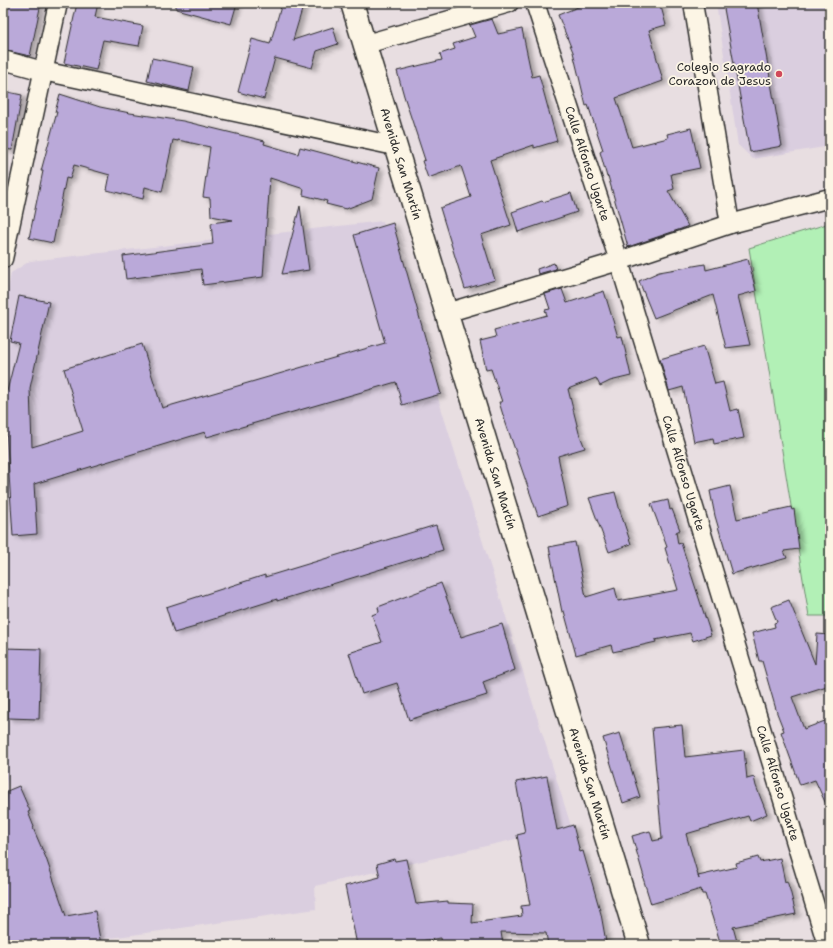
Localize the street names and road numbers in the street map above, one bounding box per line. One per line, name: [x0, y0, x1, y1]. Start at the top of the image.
street label: Calle Alfonso Ugarte: [561, 104, 614, 223]
street label: Avenida San Martín: [376, 106, 426, 222]
street label: Calle Alfonso Ugarte: [658, 413, 709, 533]
street label: Avenida San Martín: [471, 416, 520, 532]
street label: Calle Alfonso Ugarte: [753, 723, 803, 843]
street label: Avenida San Martín: [565, 726, 614, 842]

